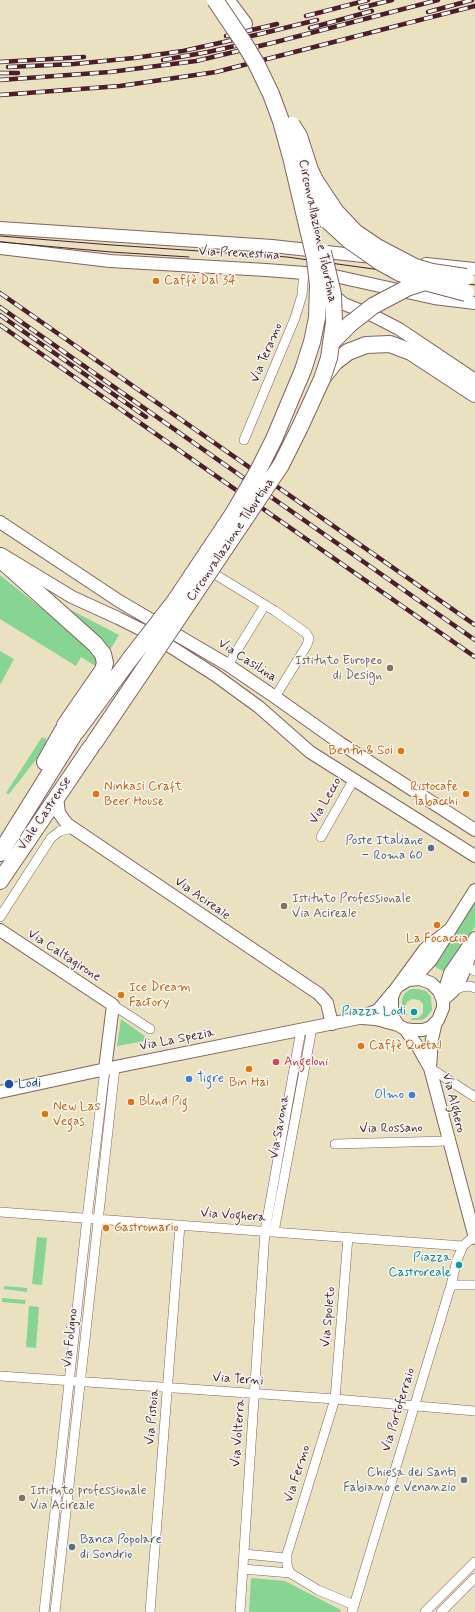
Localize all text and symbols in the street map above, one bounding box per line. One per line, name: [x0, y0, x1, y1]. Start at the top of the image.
street label: Circonvallazione Tiburtina: [294, 158, 340, 304]
street label: Via Prenestina: [198, 244, 280, 264]
place label: Caffè Dal 34: [164, 273, 236, 289]
marker: Caffè Dal 34: [151, 276, 161, 286]
street label: Via Teramo: [247, 321, 287, 385]
street label: Circonvallazione Tiburtina: [184, 475, 278, 605]
street label: Via Casilina: [215, 636, 279, 686]
place label: Istituto Europeo di Design: [295, 653, 382, 684]
marker: Istituto Europeo di Design: [385, 663, 395, 673]
place label: Bentu & Soi: [328, 743, 393, 759]
marker: Bentu & Soi: [396, 746, 406, 756]
street label: Viale Castrense: [15, 774, 75, 854]
street label: Via Lecco: [306, 775, 346, 827]
place label: Ninkasi Craft Beer House: [104, 779, 182, 810]
place label: Ristocafe Tabacchi: [411, 779, 458, 810]
marker: Ninkasi Craft Beer House: [91, 789, 101, 799]
marker: Ristocafe Tabacchi: [461, 789, 471, 799]
place label: Poste Italiane – Roma 60: [345, 833, 423, 864]
marker: Poste Italiane – Roma 60: [426, 843, 436, 853]
street label: Via Acireale: [171, 874, 233, 924]
place label: Istituto Professionale Via Acireale: [292, 891, 411, 922]
marker: Istituto Professionale Via Acireale: [279, 901, 289, 911]
marker: La Focaccia: [432, 920, 442, 930]
street label: Via Caltagirone: [24, 926, 104, 986]
place label: La Focaccia: [406, 931, 468, 947]
place label: Ice Dream Factory: [129, 980, 191, 1011]
marker: Ice Dream Factory: [116, 990, 126, 1000]
place label: Piazza Lodi: [341, 1004, 406, 1020]
marker: Piazza Lodi: [409, 1007, 419, 1017]
street label: Via La Spezia: [138, 1025, 216, 1055]
place label: Caffè Quetal: [369, 1038, 441, 1054]
marker: Caffè Quetal: [356, 1041, 366, 1051]
place label: Angeloni: [284, 1054, 328, 1070]
marker: Angeloni: [271, 1057, 281, 1067]
marker: Bin Hai: [244, 1064, 254, 1074]
place label: Tigre: [197, 1071, 224, 1087]
street label: Via Alghero: [438, 1071, 468, 1135]
marker: Tigre: [184, 1074, 194, 1084]
place label: Bin Hai: [229, 1075, 269, 1091]
place label: Lodi: [18, 1076, 41, 1092]
marker: Lodi: [3, 1078, 15, 1090]
place label: Olmo: [374, 1087, 404, 1103]
marker: Olmo: [407, 1090, 417, 1100]
place label: Blind Pig: [139, 1094, 188, 1110]
street label: Via Savona: [267, 1094, 293, 1160]
marker: Blind Pig: [126, 1097, 136, 1107]
place label: New Las Vegas: [53, 1099, 100, 1130]
marker: New Las Vegas: [40, 1109, 50, 1119]
street label: Via Rossano: [359, 1121, 423, 1137]
street label: Via Voghera: [200, 1206, 266, 1226]
place label: Gastromario: [114, 1220, 179, 1236]
marker: Gastromario: [101, 1223, 111, 1233]
place label: Piazza Castroreale: [389, 1250, 451, 1281]
marker: Piazza Castroreale: [454, 1260, 464, 1270]
street label: Via Spoleto: [319, 1286, 339, 1348]
street label: Via Foligno: [60, 1308, 82, 1368]
street label: Via Portoferraio: [379, 1366, 419, 1454]
street label: Via Terni: [212, 1370, 264, 1390]
street label: Via Pistoia: [143, 1388, 163, 1446]
street label: Via Volterra: [229, 1398, 249, 1468]
street label: Via Fermo: [281, 1443, 315, 1505]
place label: Chiesa dei Santi Fabiano e Venanzio: [343, 1465, 456, 1496]
marker: Chiesa dei Santi Fabiano e Venanzio: [459, 1475, 469, 1485]
place label: Istituto professionale Via Acireale: [30, 1483, 147, 1514]
marker: Istituto professionale Via Acireale: [17, 1493, 27, 1503]
place label: Banca Popolare di Sondrio: [80, 1532, 162, 1563]
marker: Banca Popolare di Sondrio: [67, 1542, 77, 1552]

